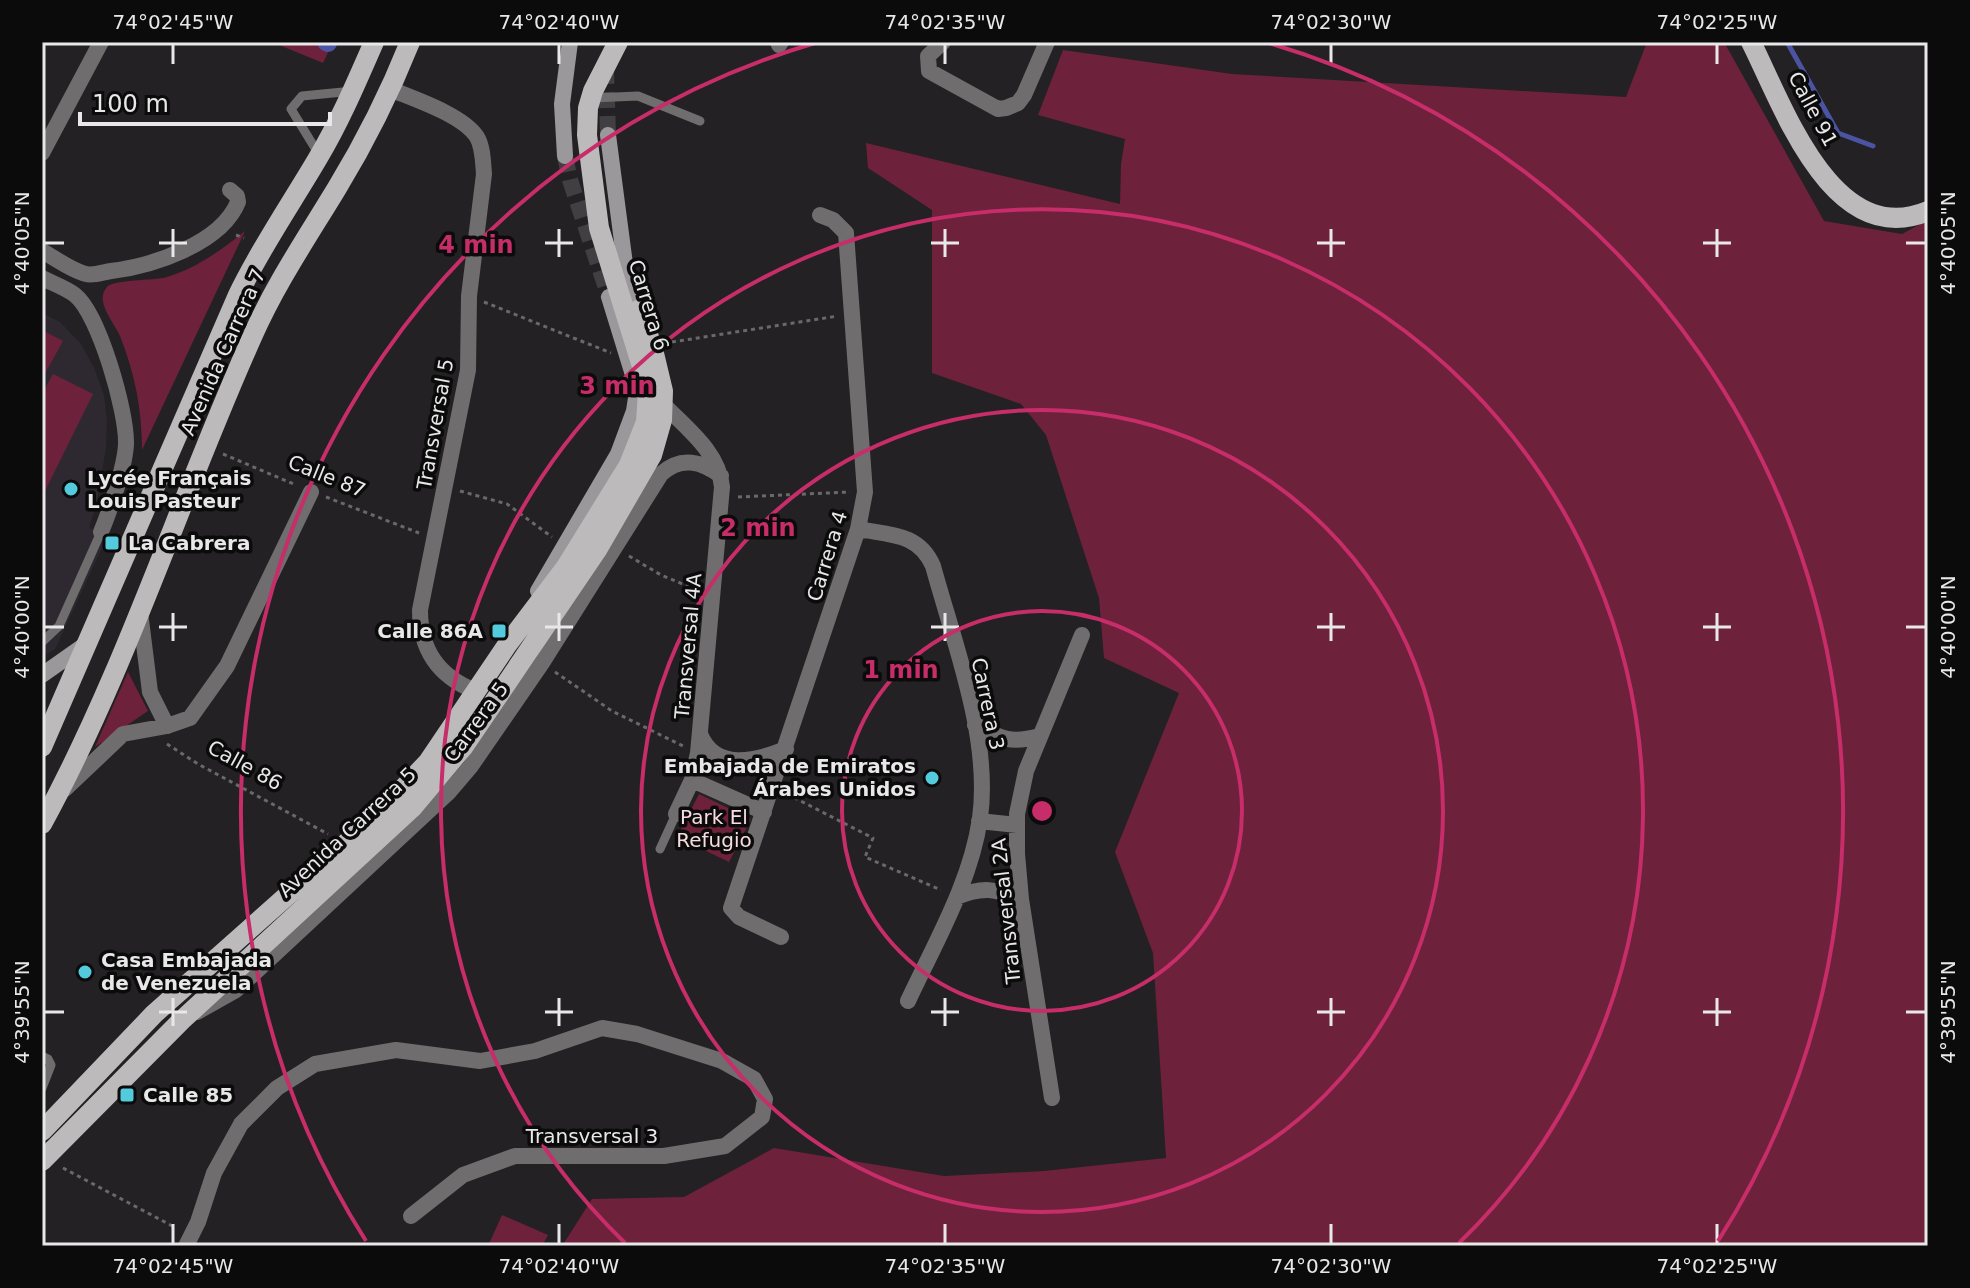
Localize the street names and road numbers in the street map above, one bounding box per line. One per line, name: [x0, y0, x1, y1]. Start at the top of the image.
street label: Calle 91: [1783, 67, 1843, 151]
street label: Carrera 6: [624, 257, 674, 353]
street label: Avenida Carrera 7: [175, 265, 271, 439]
street label: Transversal 5: [412, 357, 458, 492]
street label: Calle 87: [285, 450, 369, 502]
street label: Carrera 4: [802, 508, 852, 604]
street label: Transversal 4A: [670, 572, 706, 721]
street label: Carrera 3: [967, 656, 1009, 752]
street label: Carrera 5: [439, 677, 513, 767]
street label: Calle 86: [204, 735, 286, 795]
street label: Avenida Carrera 5: [273, 762, 421, 902]
street label: Transversal 2A: [986, 837, 1026, 986]
street label: Transversal 3: [525, 1124, 658, 1148]

